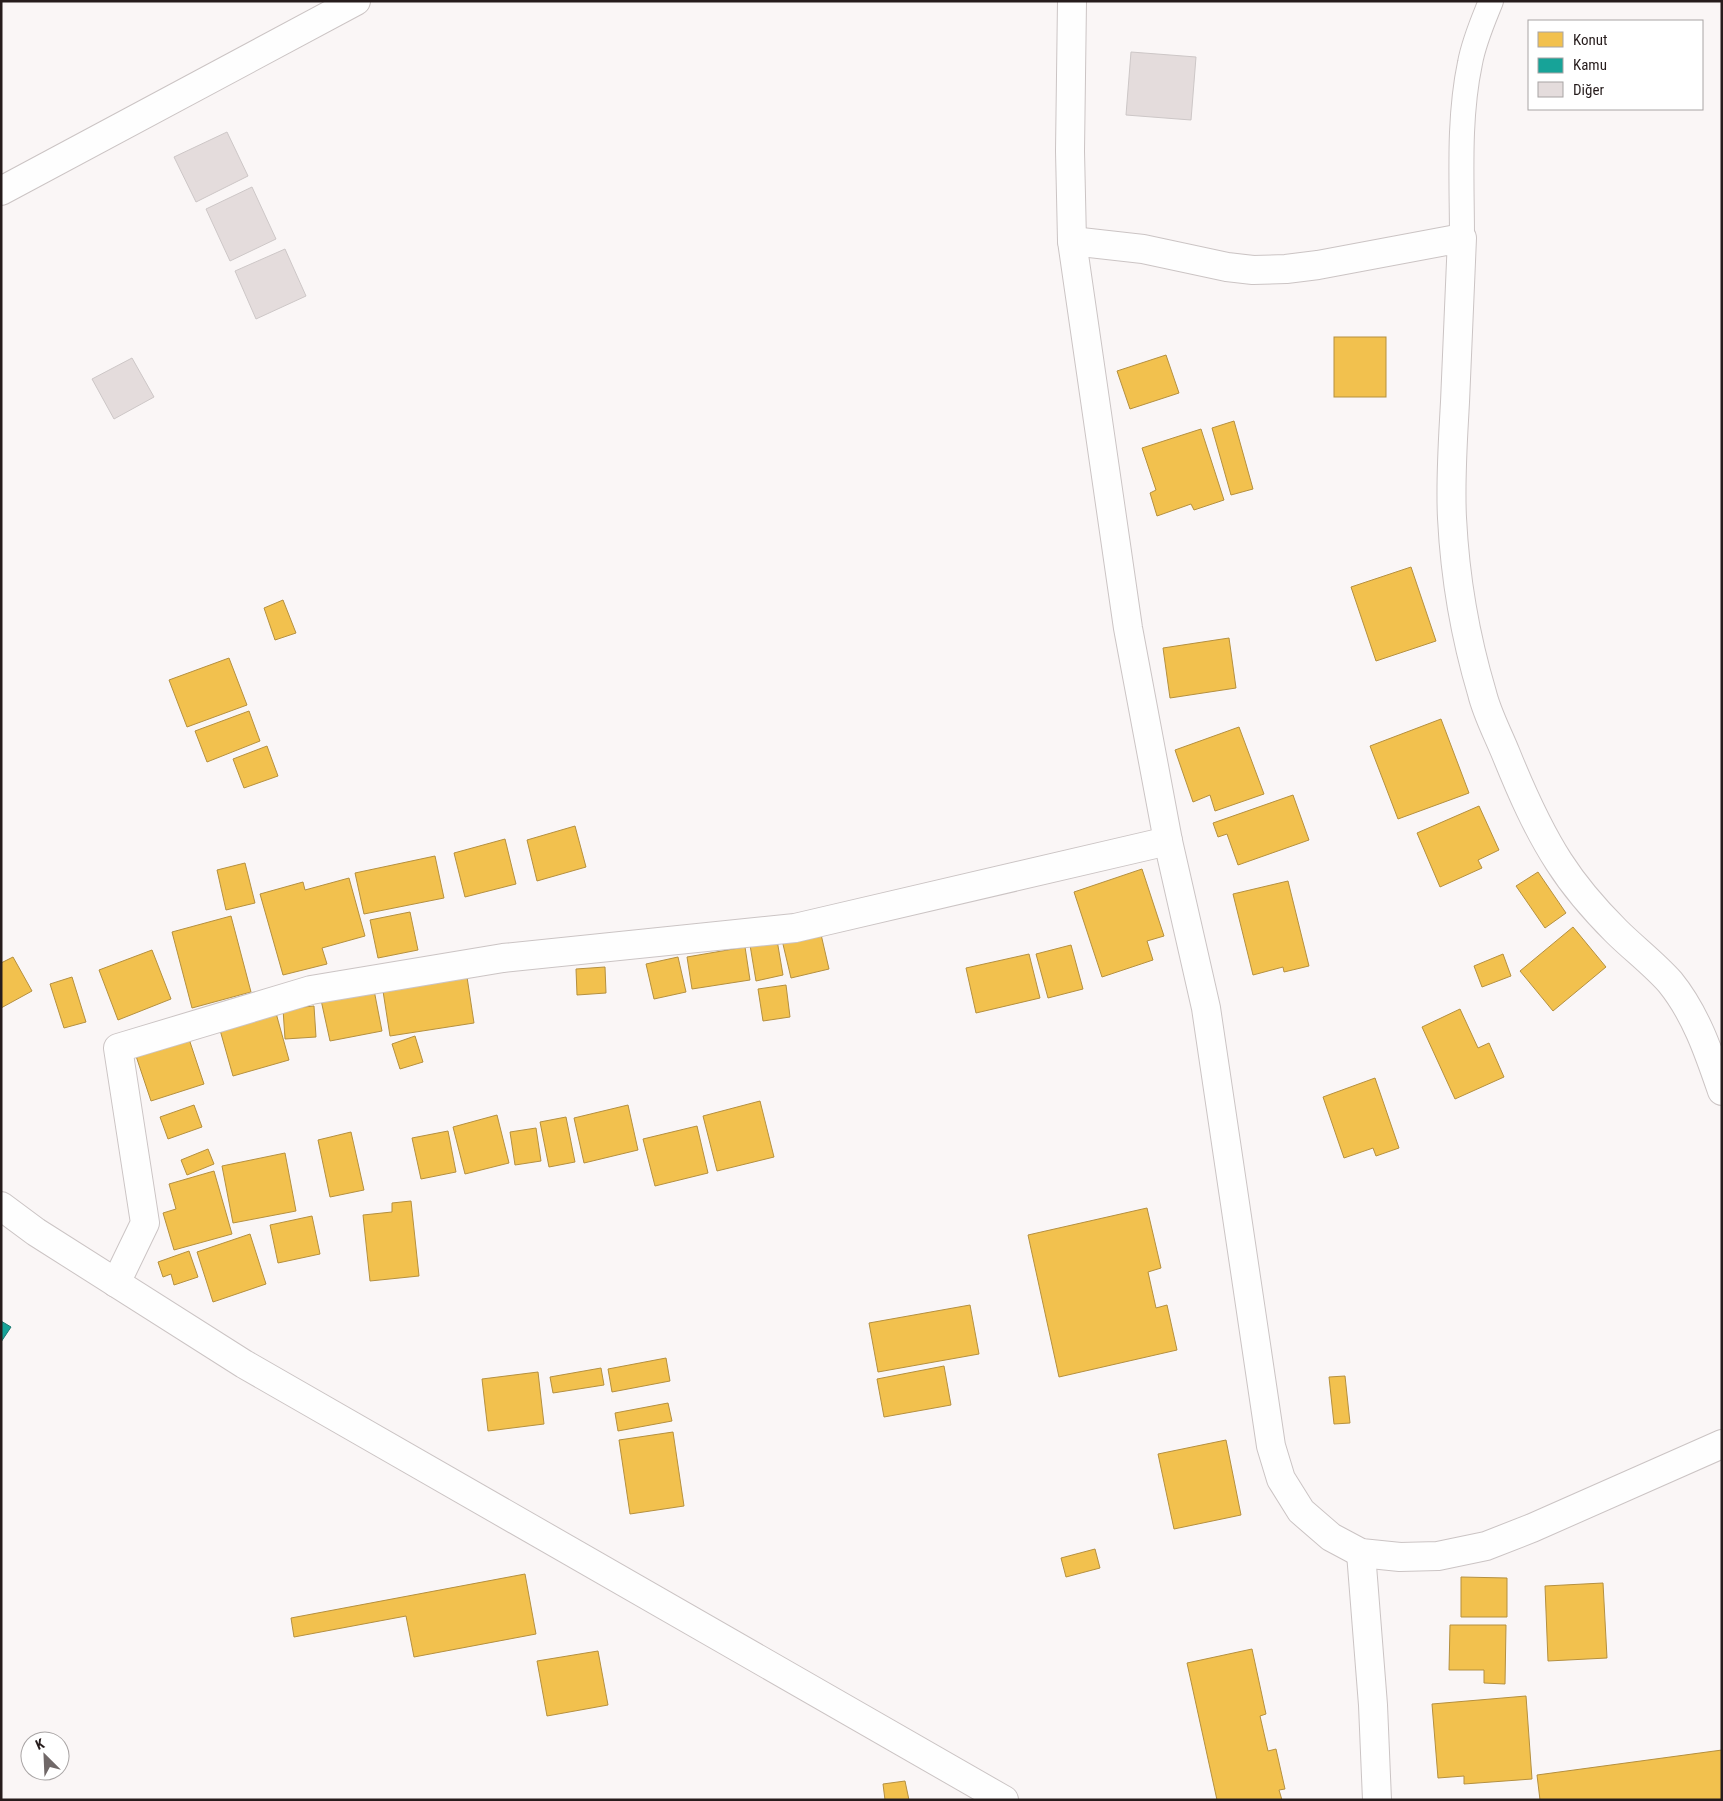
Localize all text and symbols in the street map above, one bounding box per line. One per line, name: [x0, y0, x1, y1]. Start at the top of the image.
legend: [1528, 20, 1703, 110]
text: Konut: [1573, 31, 1607, 49]
text: Kamu: [1573, 56, 1607, 74]
text: Diğer: [1573, 81, 1604, 99]
north arrow: [20, 1731, 70, 1781]
text: K: [33, 1735, 47, 1753]

